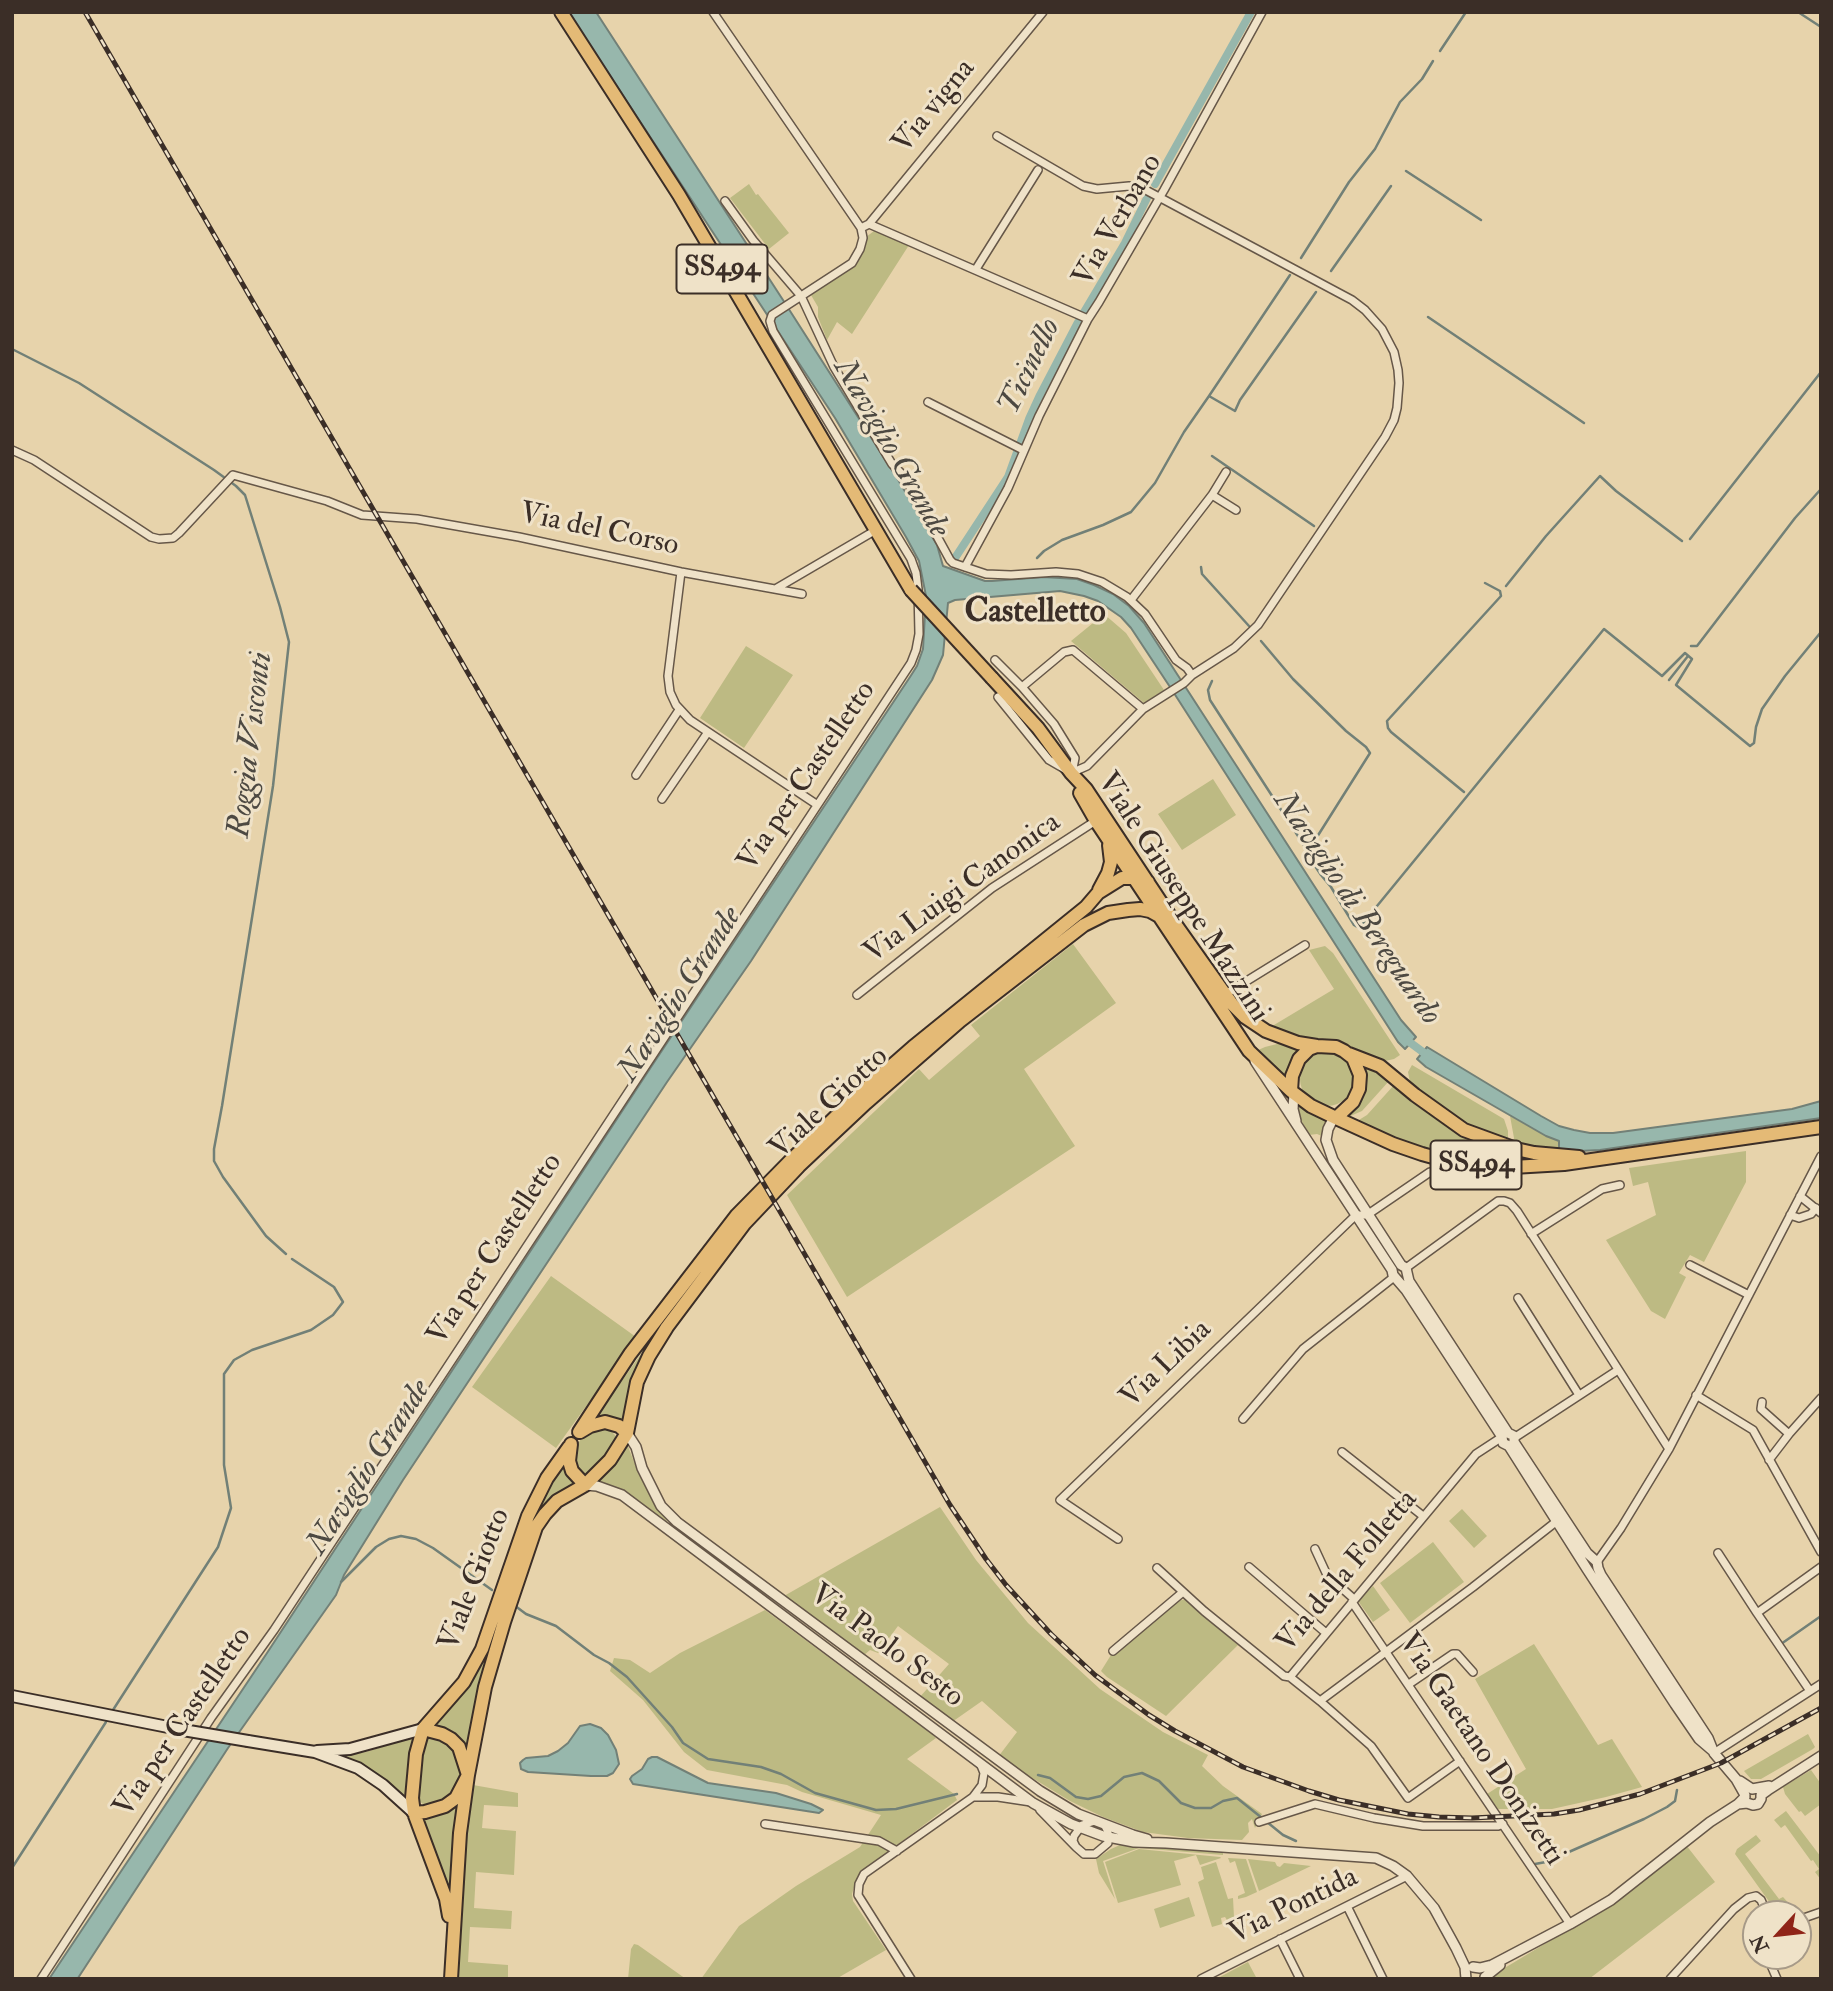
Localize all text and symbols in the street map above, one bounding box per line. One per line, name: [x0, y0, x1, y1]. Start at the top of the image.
street label: Via vigna: [886, 52, 984, 162]
street label: Via Verbano: [1067, 148, 1171, 294]
road number: SS494: [676, 244, 768, 294]
water label: Ticinello: [991, 313, 1071, 421]
water label: Naviglio Grande: [823, 353, 957, 545]
street label: Via del Corso: [516, 497, 682, 565]
district label: Castelletto: [964, 594, 1106, 634]
water label: Roggia Visconti: [222, 650, 282, 840]
street label: Via per Castelletto: [731, 675, 885, 879]
street label: Viale Giuseppe Mazzini: [1088, 767, 1276, 1029]
water label: Naviglio di Bereguardo: [1264, 785, 1448, 1033]
street label: Via Luigi Canonica: [858, 806, 1068, 972]
water label: Naviglio Grande: [610, 900, 752, 1090]
street label: Viale Giotto: [763, 1040, 897, 1168]
road number: SS494: [1430, 1140, 1522, 1190]
street label: Via per Castelletto: [421, 1147, 571, 1353]
street label: Via Libia: [1114, 1313, 1220, 1417]
water label: Naviglio Grande: [299, 1373, 441, 1563]
street label: Via della Folletta: [1270, 1483, 1426, 1661]
street label: Viale Giotto: [432, 1504, 520, 1656]
street label: Via Paolo Sesto: [802, 1578, 970, 1716]
street label: Via per Castelletto: [107, 1621, 261, 1825]
street label: Via Gaetano Donizetti: [1389, 1627, 1571, 1873]
street label: Via Pontida: [1224, 1860, 1364, 1954]
north arrow: [1742, 1900, 1812, 1970]
text: N: [1746, 1931, 1775, 1957]

